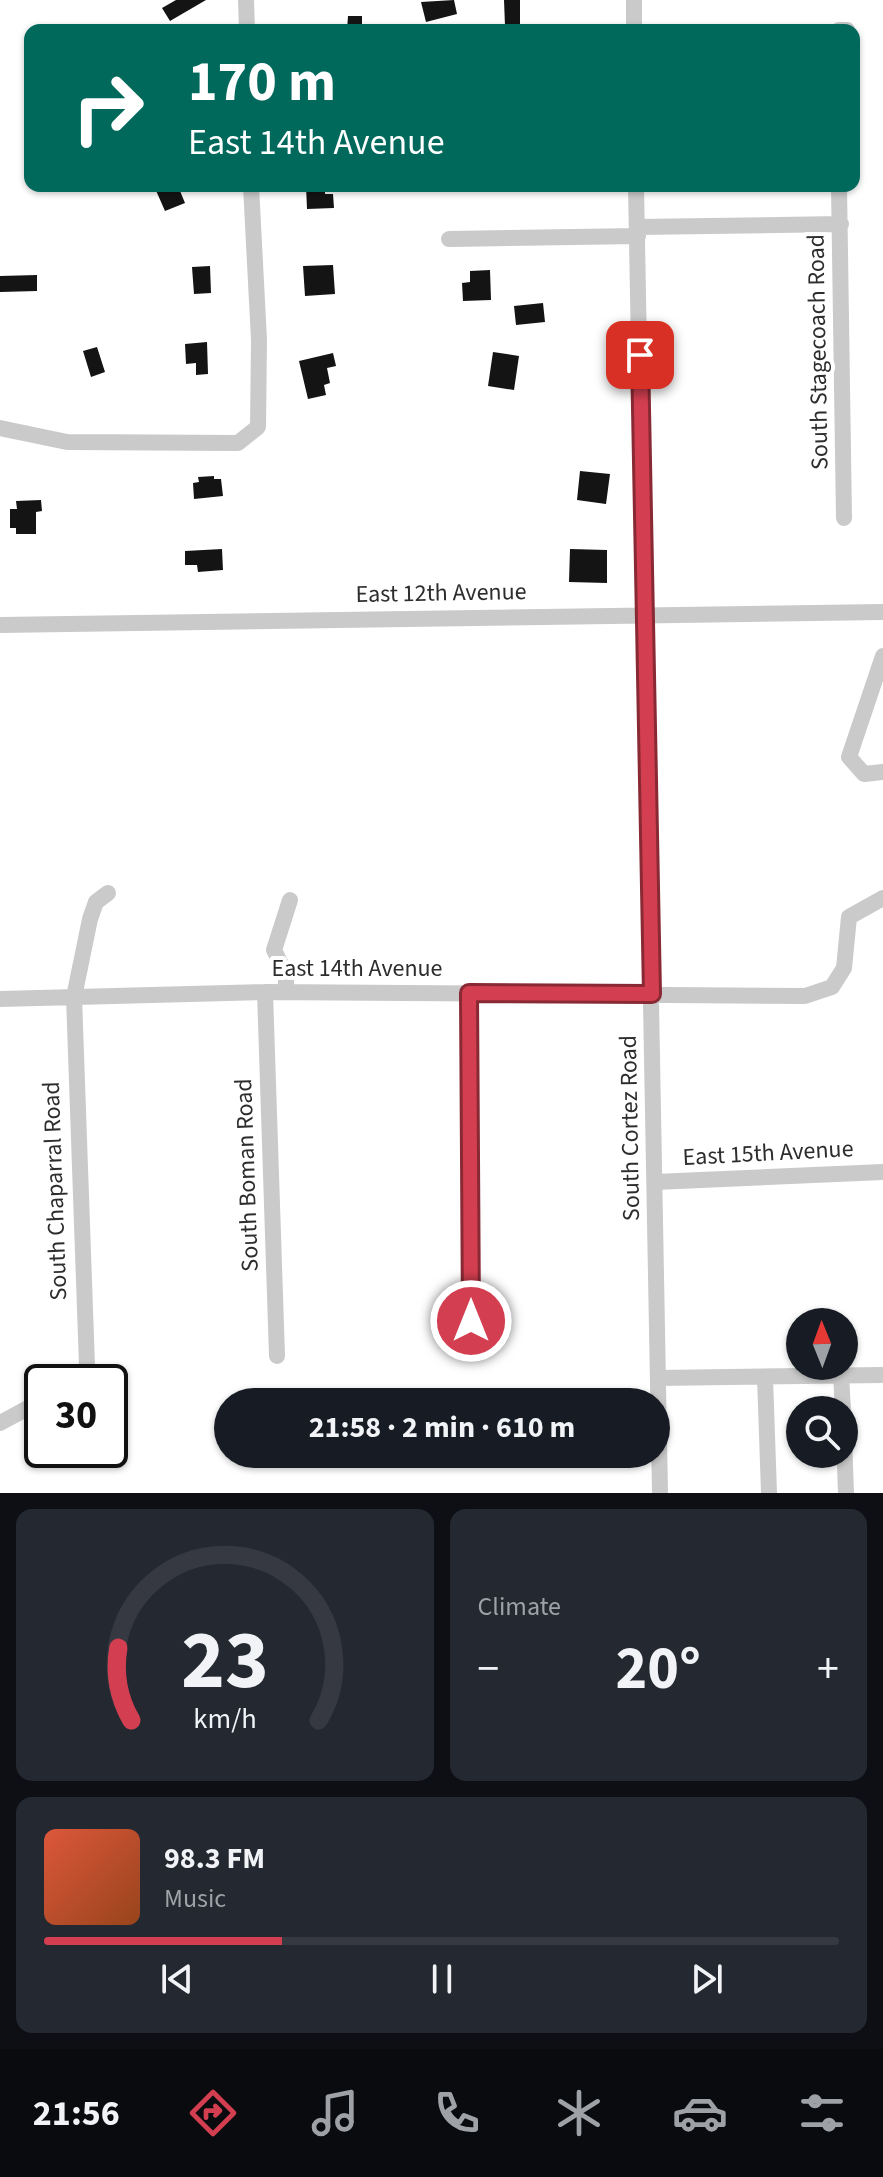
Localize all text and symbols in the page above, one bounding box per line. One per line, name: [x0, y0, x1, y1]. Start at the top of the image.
text: 170 m: [188, 43, 336, 122]
icon: right: [56, 56, 160, 160]
text: East 14th Avenue: [188, 117, 445, 168]
street label: South Stagecoach Road: [798, 234, 838, 470]
pin: [606, 321, 674, 389]
icon: arrive: [618, 333, 662, 377]
street label: East 12th Avenue: [355, 574, 527, 612]
street label: East 14th Avenue: [271, 951, 443, 986]
street label: South Cortez Road: [611, 1035, 649, 1221]
street label: South Boman Road: [226, 1078, 268, 1272]
street label: South Chaparral Road: [34, 1081, 76, 1301]
street label: East 15th Avenue: [682, 1131, 854, 1175]
position arrow: [429, 1279, 513, 1363]
north arrow: [786, 1308, 858, 1380]
map controls: [786, 1308, 858, 1468]
speed limit sign: 30: [24, 1364, 128, 1468]
button: search: [786, 1396, 858, 1468]
text: 21:58 · 2 min · 610 m: [309, 1406, 575, 1449]
text: Climate: [478, 1588, 561, 1625]
text: 23: [181, 1602, 269, 1720]
text: 20°: [616, 1627, 701, 1712]
text: −: [478, 1638, 499, 1701]
text: +: [817, 1638, 839, 1701]
text: km/h: [193, 1699, 256, 1739]
text: 98.3 FM: [164, 1837, 265, 1880]
text: Music: [164, 1880, 226, 1917]
icon: previous: [155, 1957, 199, 2001]
icon: pause: [420, 1957, 464, 2001]
icon: next: [685, 1957, 729, 2001]
icon: directions: [185, 2085, 241, 2141]
icon: music: [307, 2085, 363, 2141]
icon: phone: [429, 2085, 485, 2141]
icon: climate: [551, 2085, 607, 2141]
icon: car: [672, 2085, 728, 2141]
icon: filters: [794, 2085, 850, 2141]
text: 21:56: [33, 2088, 120, 2139]

